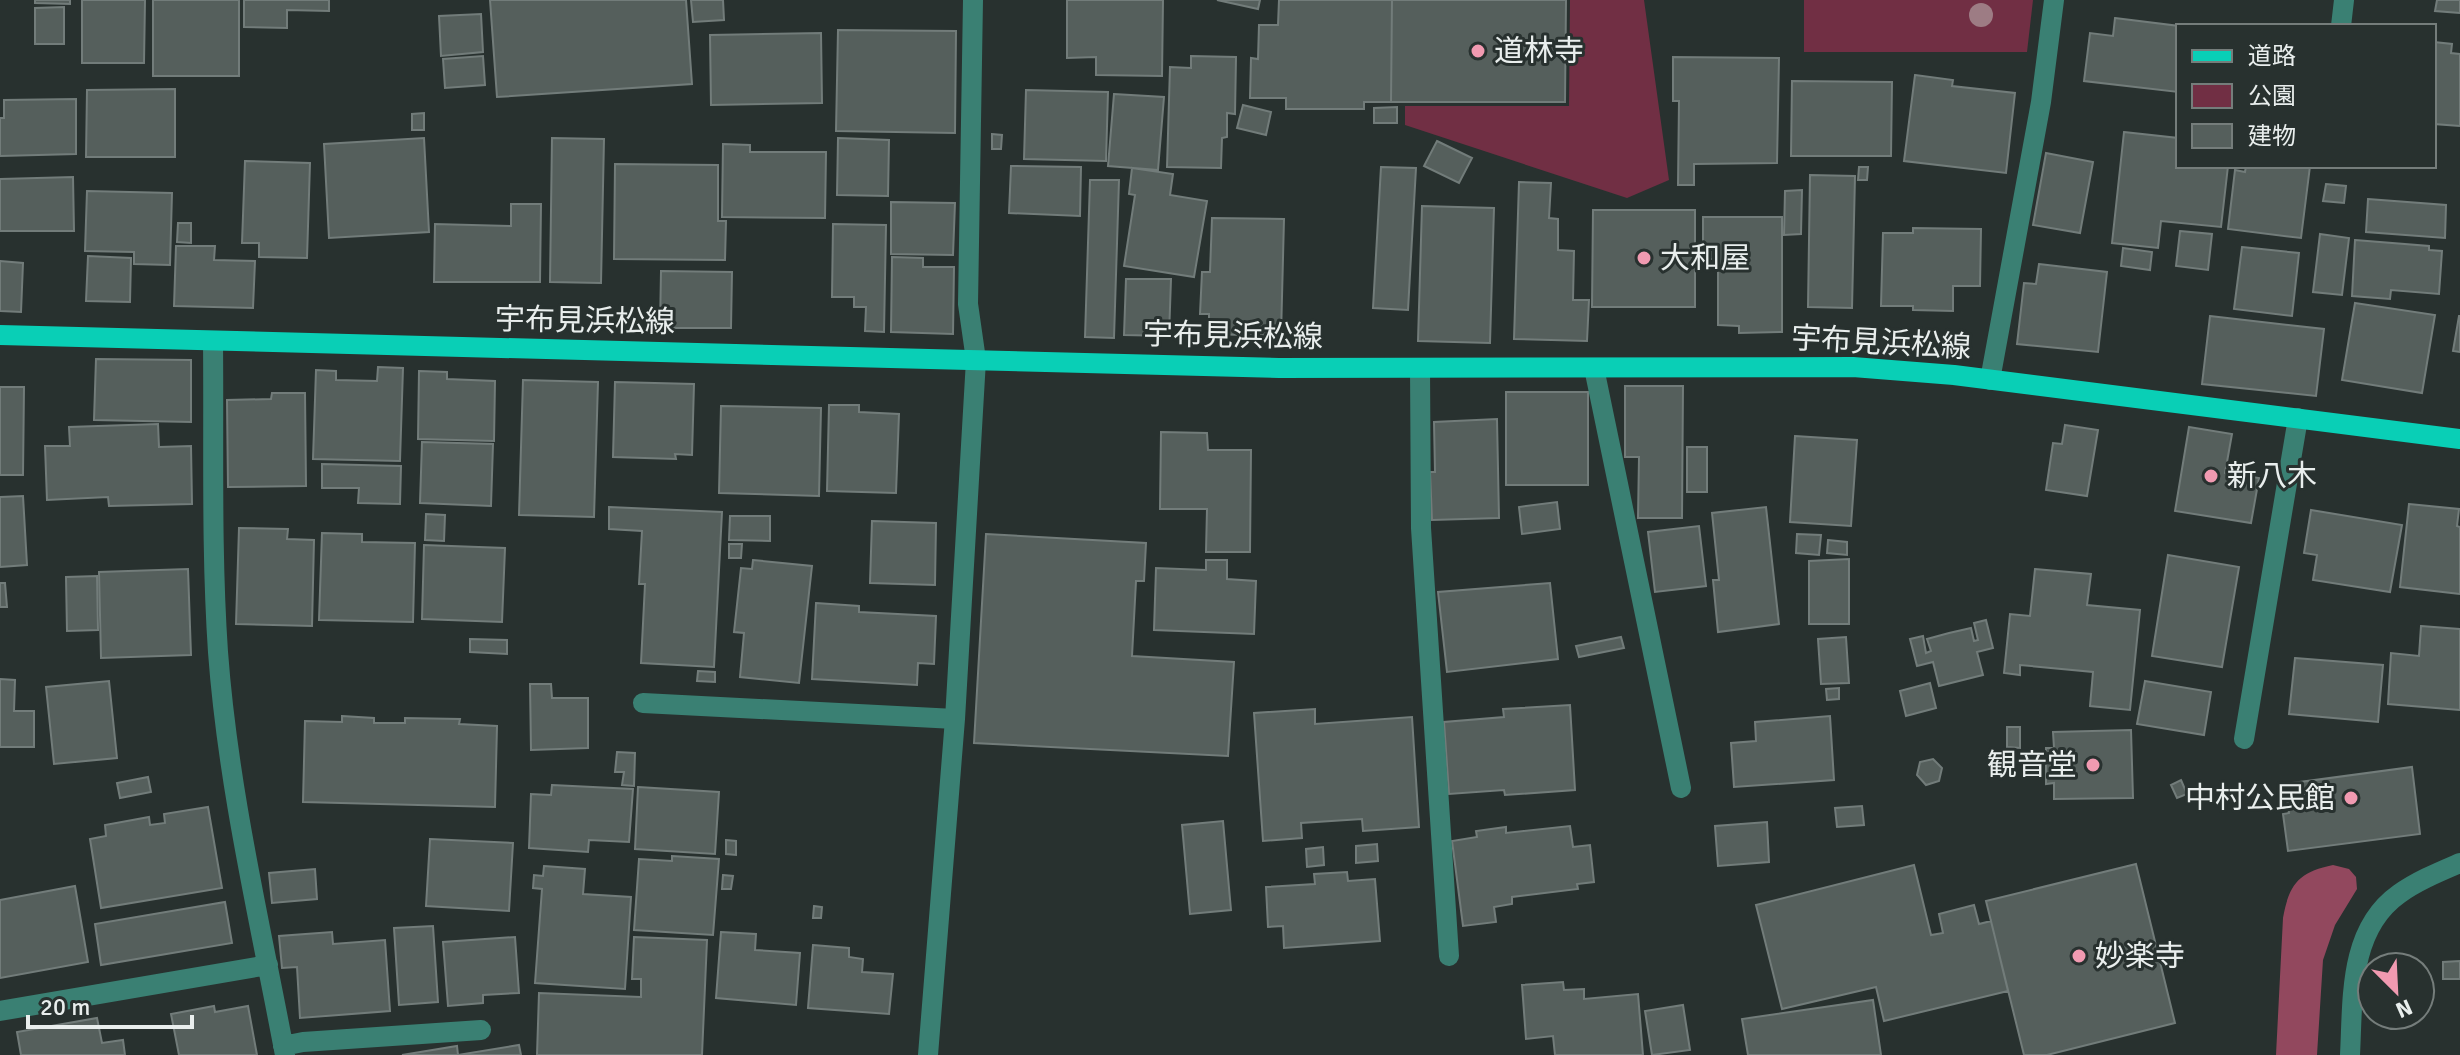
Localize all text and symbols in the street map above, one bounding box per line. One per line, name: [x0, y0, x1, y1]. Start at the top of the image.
legend: [2176, 24, 2436, 168]
place label: 道林寺: [1494, 33, 1584, 70]
text: 道路: [2248, 41, 2296, 71]
marker: 道林寺: [1469, 42, 1487, 60]
text: 公園: [2248, 81, 2296, 111]
text: 建物: [2248, 121, 2296, 151]
place label: 大和屋: [1660, 240, 1750, 277]
marker: 大和屋: [1635, 249, 1653, 267]
street label: 宇布見浜松線: [495, 301, 675, 341]
street label: 宇布見浜松線: [1143, 316, 1323, 356]
street label: 宇布見浜松線: [1790, 320, 1972, 366]
place label: 新八木: [2227, 458, 2317, 495]
marker: 新八木: [2202, 467, 2220, 485]
place label: 観音堂: [1987, 747, 2077, 784]
marker: 観音堂: [2084, 756, 2102, 774]
place label: 中村公民館: [2185, 780, 2335, 817]
marker: 中村公民館: [2342, 789, 2360, 807]
place label: 妙楽寺: [2095, 938, 2185, 975]
marker: 妙楽寺: [2070, 947, 2088, 965]
north arrow: [2356, 951, 2436, 1031]
scale bar: [28, 979, 192, 1029]
text: 20 m: [40, 992, 90, 1022]
text: N: [2391, 993, 2416, 1024]

